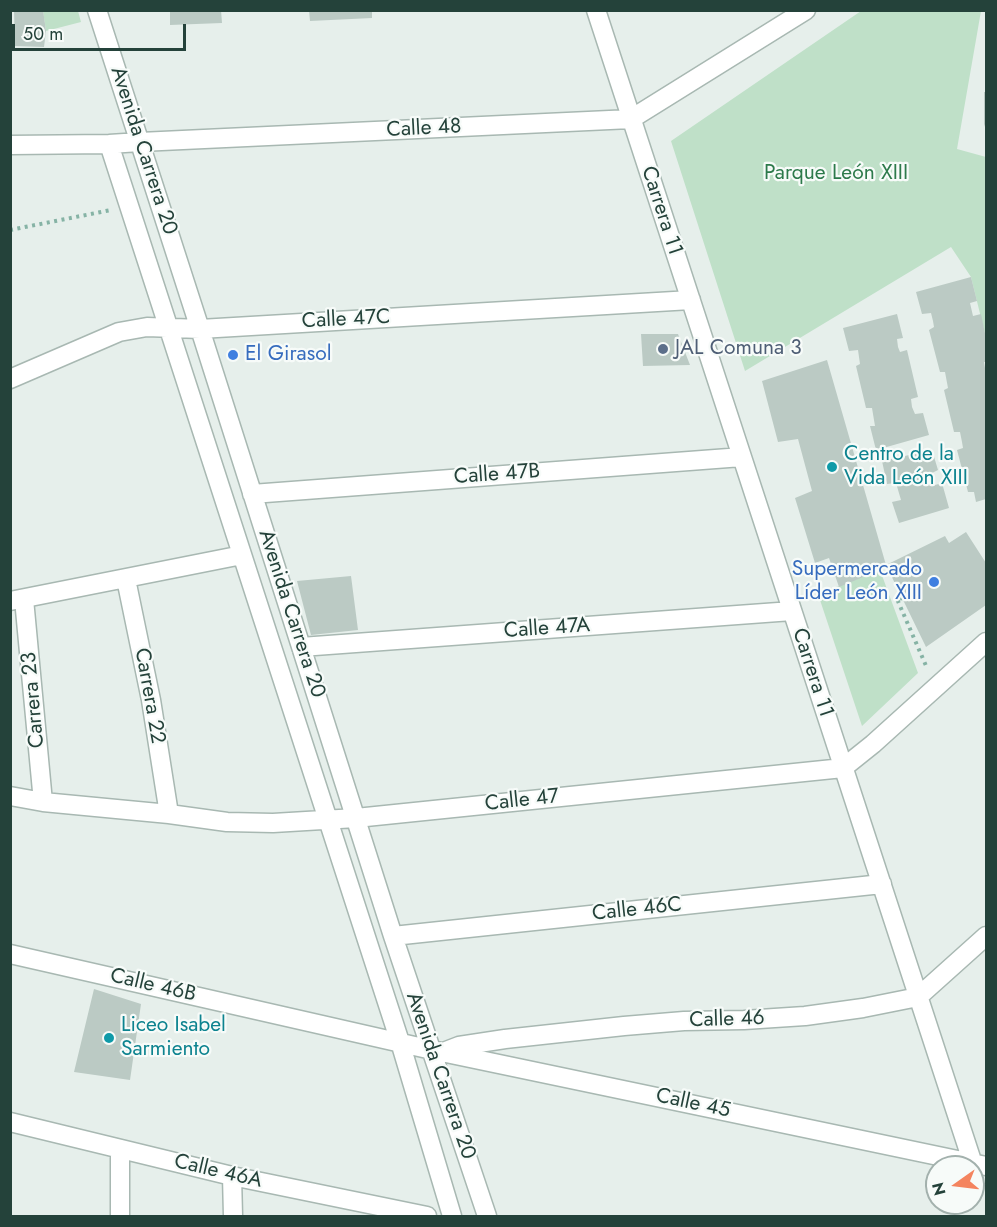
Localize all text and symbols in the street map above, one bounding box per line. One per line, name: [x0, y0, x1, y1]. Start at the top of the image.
scale bar: [15, 12, 189, 50]
text: 50 m: [23, 21, 63, 47]
street label: Avenida Carrera 20: [104, 64, 182, 238]
street label: Calle 48: [386, 114, 462, 144]
park label: Parque León XIII: [764, 161, 908, 187]
street label: Carrera 11: [635, 163, 687, 259]
street label: Calle 47C: [301, 305, 391, 335]
place label: JAL Comuna 3: [675, 336, 802, 362]
place label: El Girasol: [245, 342, 331, 368]
marker: JAL Comuna 3: [656, 342, 670, 356]
marker: El Girasol: [226, 348, 240, 362]
place label: Centro de la Vida León XIII: [844, 442, 968, 492]
street label: Calle 47B: [453, 459, 541, 491]
marker: Centro de la Vida León XIII: [825, 460, 839, 474]
street label: Avenida Carrera 20: [252, 527, 330, 701]
place label: Supermercado Líder León XIII: [792, 557, 922, 607]
marker: Supermercado Líder León XIII: [927, 575, 941, 589]
street label: Calle 47A: [503, 613, 591, 645]
street label: Carrera 11: [786, 625, 838, 721]
street label: Carrera 22: [128, 646, 170, 746]
street label: Carrera 23: [17, 651, 51, 749]
street label: Calle 47: [484, 785, 560, 817]
street label: Calle 46C: [591, 893, 683, 927]
street label: Calle 46B: [108, 964, 198, 1008]
street label: Avenida Carrera 20: [400, 989, 480, 1163]
street label: Calle 46: [689, 1006, 765, 1034]
place label: Liceo Isabel Sarmiento: [121, 1013, 226, 1063]
marker: Liceo Isabel Sarmiento: [102, 1031, 116, 1045]
street label: Calle 45: [654, 1084, 732, 1124]
street label: Calle 46A: [172, 1150, 264, 1194]
north arrow: [925, 1155, 985, 1215]
text: N: [926, 1180, 952, 1198]

